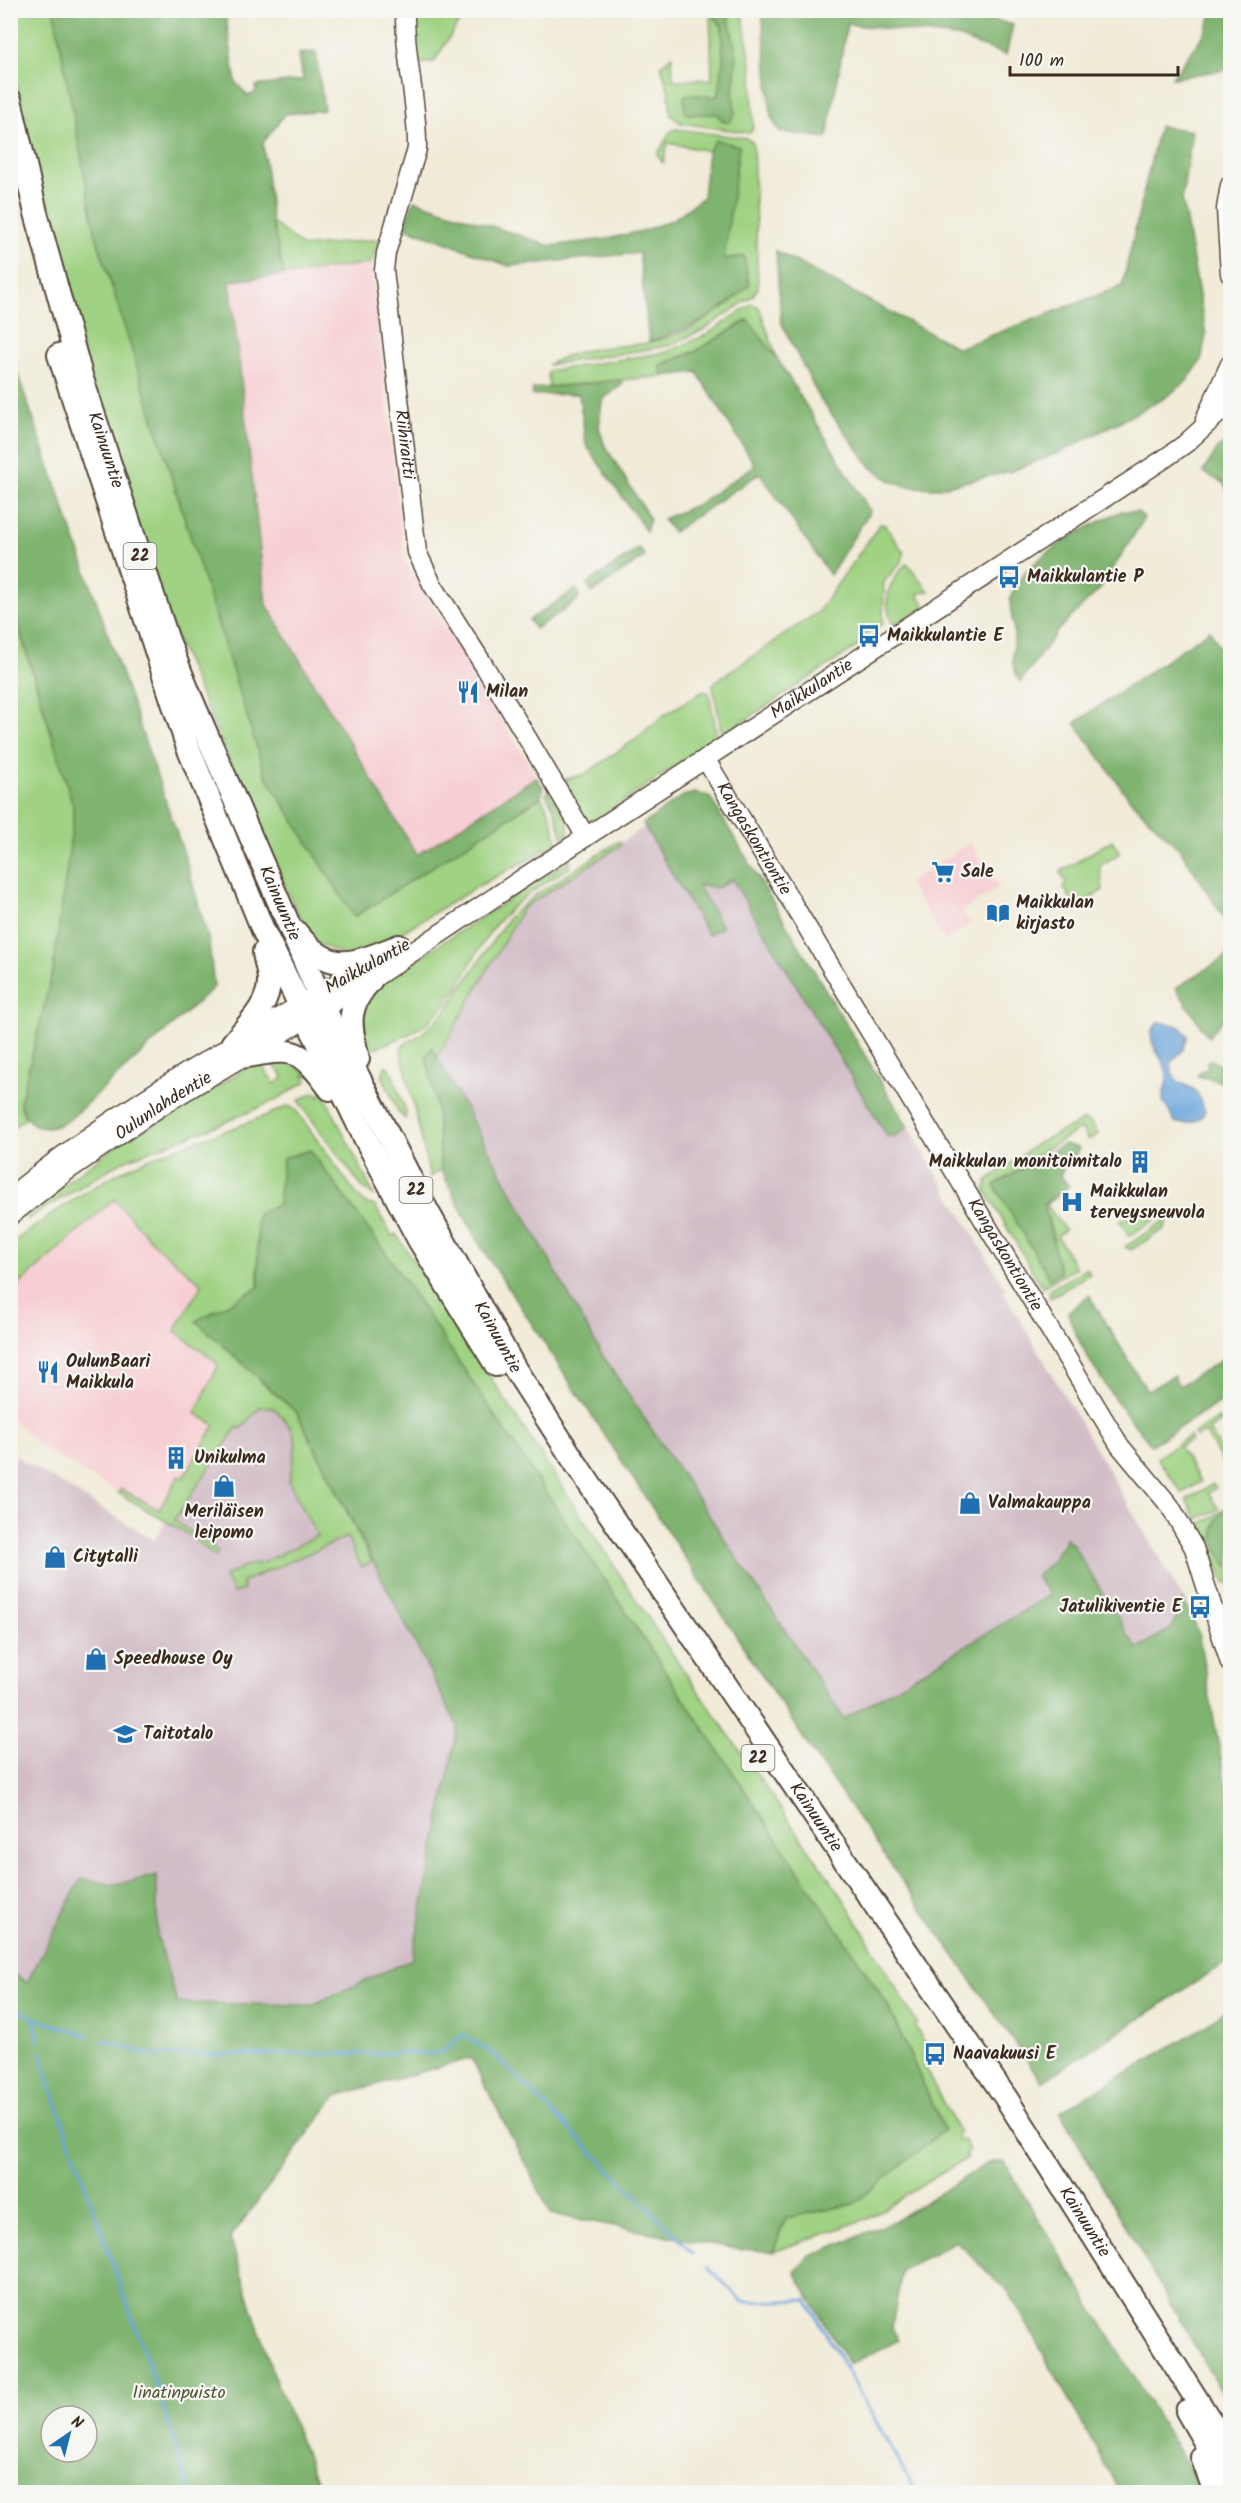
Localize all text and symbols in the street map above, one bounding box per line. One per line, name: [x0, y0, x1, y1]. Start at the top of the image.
scale bar: [1010, 39, 1178, 77]
text: 100 m: [1019, 47, 1064, 76]
street label: Kainuuntie: [79, 408, 131, 492]
street label: Riihiraitti: [386, 408, 423, 482]
road number: 22: [124, 543, 156, 569]
place label: Maikkulantie P: [1027, 563, 1144, 592]
bus stop icon: Maikkulantie P: [996, 564, 1022, 590]
place label: Maikkulantie E: [887, 622, 1004, 651]
bus stop icon: Maikkulantie E: [856, 623, 882, 649]
street label: Maikkulantie: [764, 651, 859, 727]
place label: Milan: [486, 678, 528, 707]
restaurant icon: Milan: [455, 679, 481, 705]
street label: Kangaskontiontie: [708, 776, 799, 901]
place label: Sale: [961, 858, 994, 887]
supermarket icon: Sale: [930, 859, 956, 885]
street label: Kainuuntie: [251, 861, 309, 945]
place label: Maikkulan kirjasto: [1016, 889, 1094, 939]
library icon: Maikkulan kirjasto: [985, 900, 1011, 926]
street label: Maikkulantie: [320, 931, 416, 1003]
street label: Oulunlahdentie: [109, 1064, 218, 1148]
place label: Maikkulan monitoimitalo: [929, 1148, 1122, 1177]
building icon: Maikkulan monitoimitalo: [1127, 1149, 1153, 1175]
road number: 22: [400, 1177, 432, 1203]
place label: Maikkulan terveysneuvola: [1090, 1178, 1205, 1228]
hospital icon: Maikkulan terveysneuvola: [1059, 1189, 1085, 1215]
street label: Kangaskontiontie: [959, 1193, 1050, 1317]
street label: Kainuuntie: [465, 1296, 529, 1379]
place label: OulunBaari Maikkula: [66, 1348, 151, 1398]
restaurant icon: OulunBaari Maikkula: [35, 1359, 61, 1385]
place label: Unikulma: [194, 1444, 266, 1473]
building icon: Unikulma: [163, 1445, 189, 1471]
shop icon: Meriläisen leipomo: [211, 1473, 237, 1499]
place label: Valmakauppa: [988, 1489, 1091, 1518]
shop icon: Valmakauppa: [957, 1490, 983, 1516]
place label: Meriläisen leipomo: [184, 1498, 264, 1548]
place label: Citytalli: [73, 1543, 138, 1572]
shop icon: Citytalli: [42, 1544, 68, 1570]
place label: Jatulikiventie E: [1059, 1593, 1183, 1622]
bus stop icon: Jatulikiventie E: [1187, 1594, 1213, 1620]
place label: Speedhouse Oy: [114, 1645, 233, 1674]
shop icon: Speedhouse Oy: [83, 1646, 109, 1672]
place label: Taitotalo: [143, 1720, 213, 1749]
school or university icon: Taitotalo: [112, 1721, 138, 1747]
road number: 22: [742, 1745, 774, 1771]
street label: Kainuuntie: [781, 1776, 850, 1858]
place label: Naavakuusi E: [953, 2040, 1057, 2069]
bus stop icon: Naavakuusi E: [922, 2041, 948, 2067]
street label: Kainuuntie: [1051, 2181, 1118, 2263]
park label: Iinatinpuisto: [132, 2379, 226, 2408]
north arrow: [39, 2404, 99, 2464]
text: N: [65, 2410, 88, 2436]

